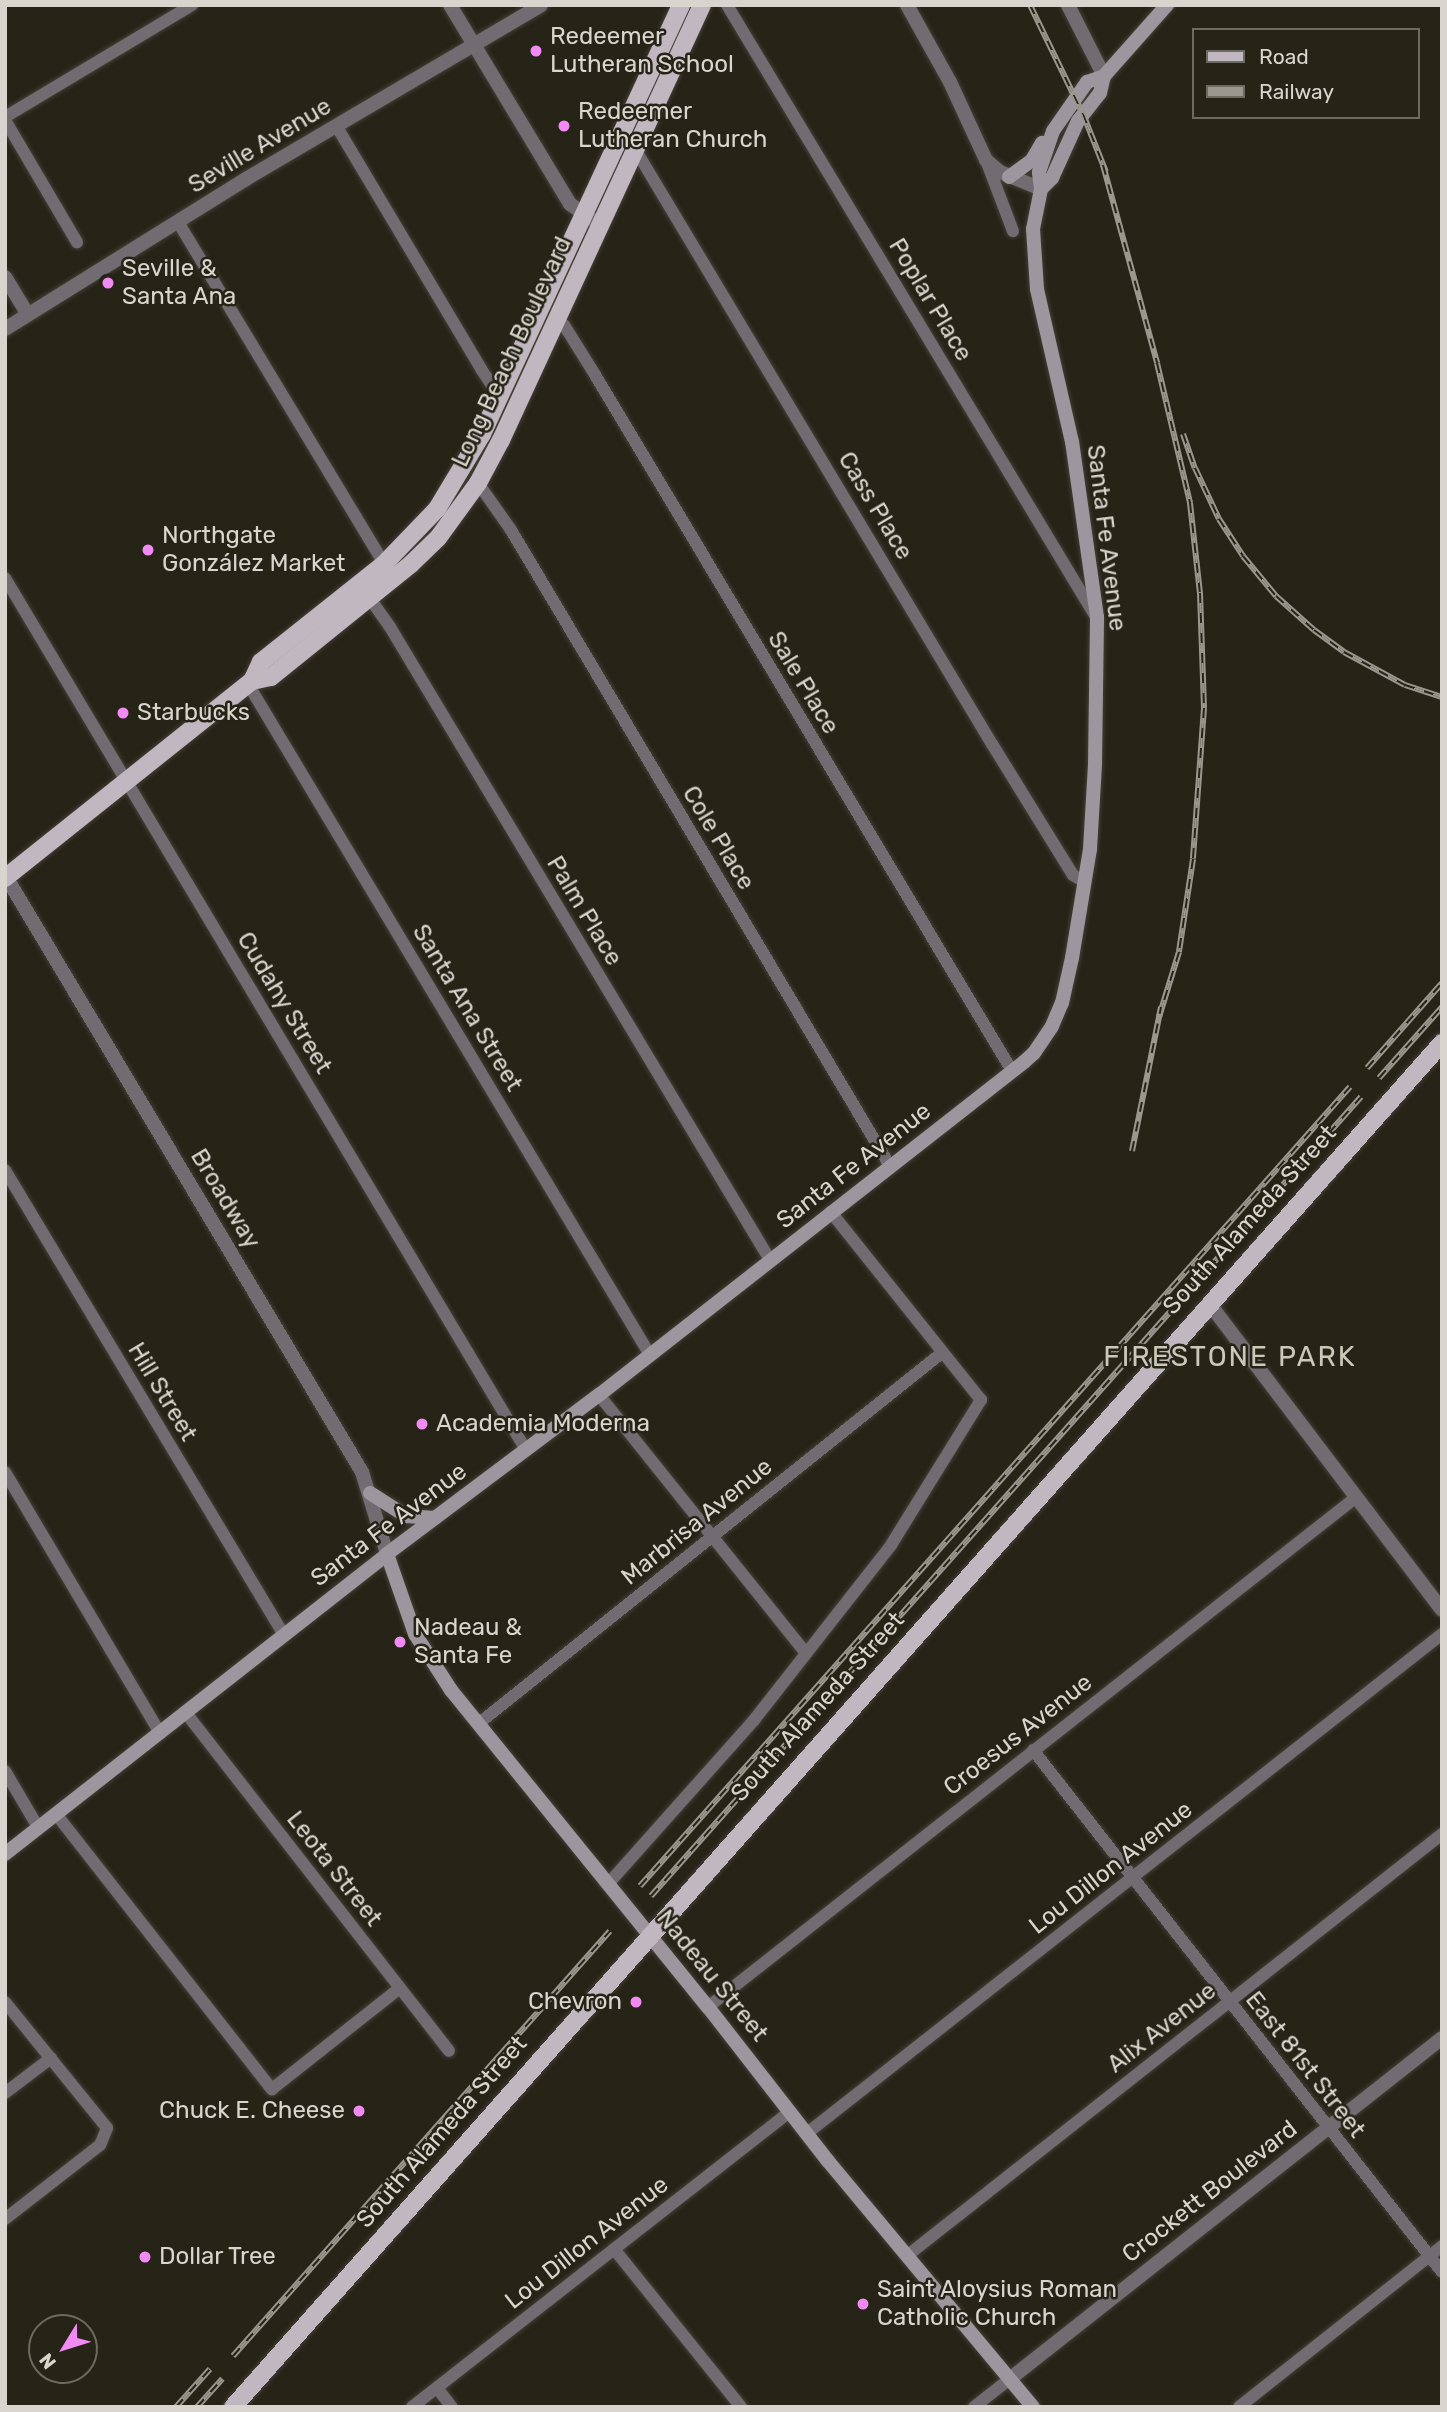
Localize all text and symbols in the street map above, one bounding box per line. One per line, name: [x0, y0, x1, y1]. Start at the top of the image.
place label: Redeemer Lutheran School: [550, 23, 734, 79]
legend: [1192, 28, 1419, 119]
marker: Redeemer Lutheran School: [528, 43, 544, 59]
text: Road: [1259, 44, 1309, 69]
text: Railway: [1259, 79, 1334, 104]
street label: Seville Avenue: [183, 92, 337, 200]
place label: Redeemer Lutheran Church: [578, 98, 767, 154]
marker: Redeemer Lutheran Church: [556, 118, 572, 134]
street label: Long Beach Boulevard: [446, 232, 578, 472]
street label: Poplar Place: [882, 233, 978, 367]
place label: Seville & Santa Ana: [122, 255, 237, 311]
marker: Seville & Santa Ana: [100, 275, 116, 291]
street label: Santa Fe Avenue: [1080, 443, 1132, 633]
street label: Cass Place: [832, 447, 918, 565]
place label: Northgate González Market: [162, 522, 345, 578]
marker: Northgate González Market: [140, 542, 156, 558]
street label: Sale Place: [761, 627, 845, 739]
place label: Starbucks: [137, 699, 250, 727]
marker: Starbucks: [115, 705, 131, 721]
street label: Cole Place: [676, 781, 760, 895]
street label: Palm Place: [540, 851, 628, 971]
street label: Santa Ana Street: [406, 919, 528, 1097]
street label: Cudahy Street: [230, 927, 338, 1079]
street label: Santa Fe Avenue: [771, 1097, 937, 1235]
street label: South Alameda Street: [1157, 1119, 1343, 1321]
street label: Broadway: [184, 1144, 266, 1254]
street label: Hill Street: [121, 1337, 203, 1447]
district label: FIRESTONE PARK: [1105, 1340, 1355, 1374]
place label: Academia Moderna: [436, 1410, 650, 1438]
marker: Academia Moderna: [414, 1416, 430, 1432]
street label: Marbrisa Avenue: [616, 1452, 778, 1592]
street label: Santa Fe Avenue: [305, 1457, 473, 1593]
street label: South Alameda Street: [725, 1606, 911, 1808]
place label: Nadeau & Santa Fe: [414, 1614, 522, 1670]
marker: Nadeau & Santa Fe: [392, 1634, 408, 1650]
street label: Croesus Avenue: [938, 1668, 1098, 1802]
street label: Lou Dillon Avenue: [1023, 1795, 1199, 1941]
street label: Leota Street: [280, 1806, 388, 1932]
street label: Nadeau Street: [650, 1905, 774, 2047]
street label: Alix Avenue: [1102, 1976, 1222, 2080]
street label: East 81st Street: [1239, 1986, 1371, 2144]
place label: Chevron: [528, 1988, 622, 2016]
marker: Chevron: [628, 1994, 644, 2010]
street label: South Alameda Street: [351, 2030, 533, 2234]
place label: Chuck E. Cheese: [159, 2097, 345, 2125]
marker: Chuck E. Cheese: [351, 2103, 367, 2119]
street label: Crockett Boulevard: [1117, 2115, 1303, 2269]
street label: Lou Dillon Avenue: [499, 2170, 675, 2316]
place label: Dollar Tree: [159, 2243, 277, 2271]
marker: Dollar Tree: [137, 2249, 153, 2265]
place label: Saint Aloysius Roman Catholic Church: [877, 2276, 1118, 2332]
marker: Saint Aloysius Roman Catholic Church: [855, 2296, 871, 2312]
north arrow: [28, 2314, 98, 2384]
text: N: [34, 2349, 61, 2373]

